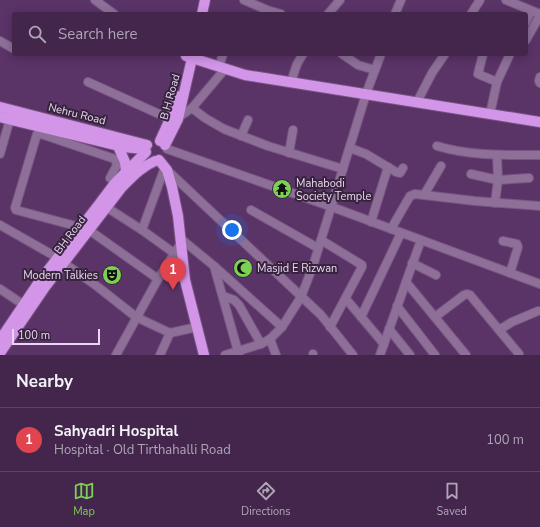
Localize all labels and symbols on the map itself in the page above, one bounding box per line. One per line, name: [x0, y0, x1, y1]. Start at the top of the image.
street label: B H Road: [156, 72, 184, 122]
street label: Nehru Road: [47, 100, 107, 128]
place label: Mahabodi Society Temple: [296, 176, 371, 204]
temple icon: Mahabodi Society Temple: [271, 178, 293, 200]
street label: BH Road: [51, 213, 89, 257]
your location: [222, 220, 242, 240]
pin: 1: [160, 257, 186, 290]
mosque icon: Masjid E Rizwan: [232, 257, 254, 279]
place label: Masjid E Rizwan: [257, 261, 337, 276]
theatre icon: Modern Talkies: [101, 264, 123, 286]
place label: Modern Talkies: [23, 268, 98, 283]
scale bar: [12, 327, 100, 346]

